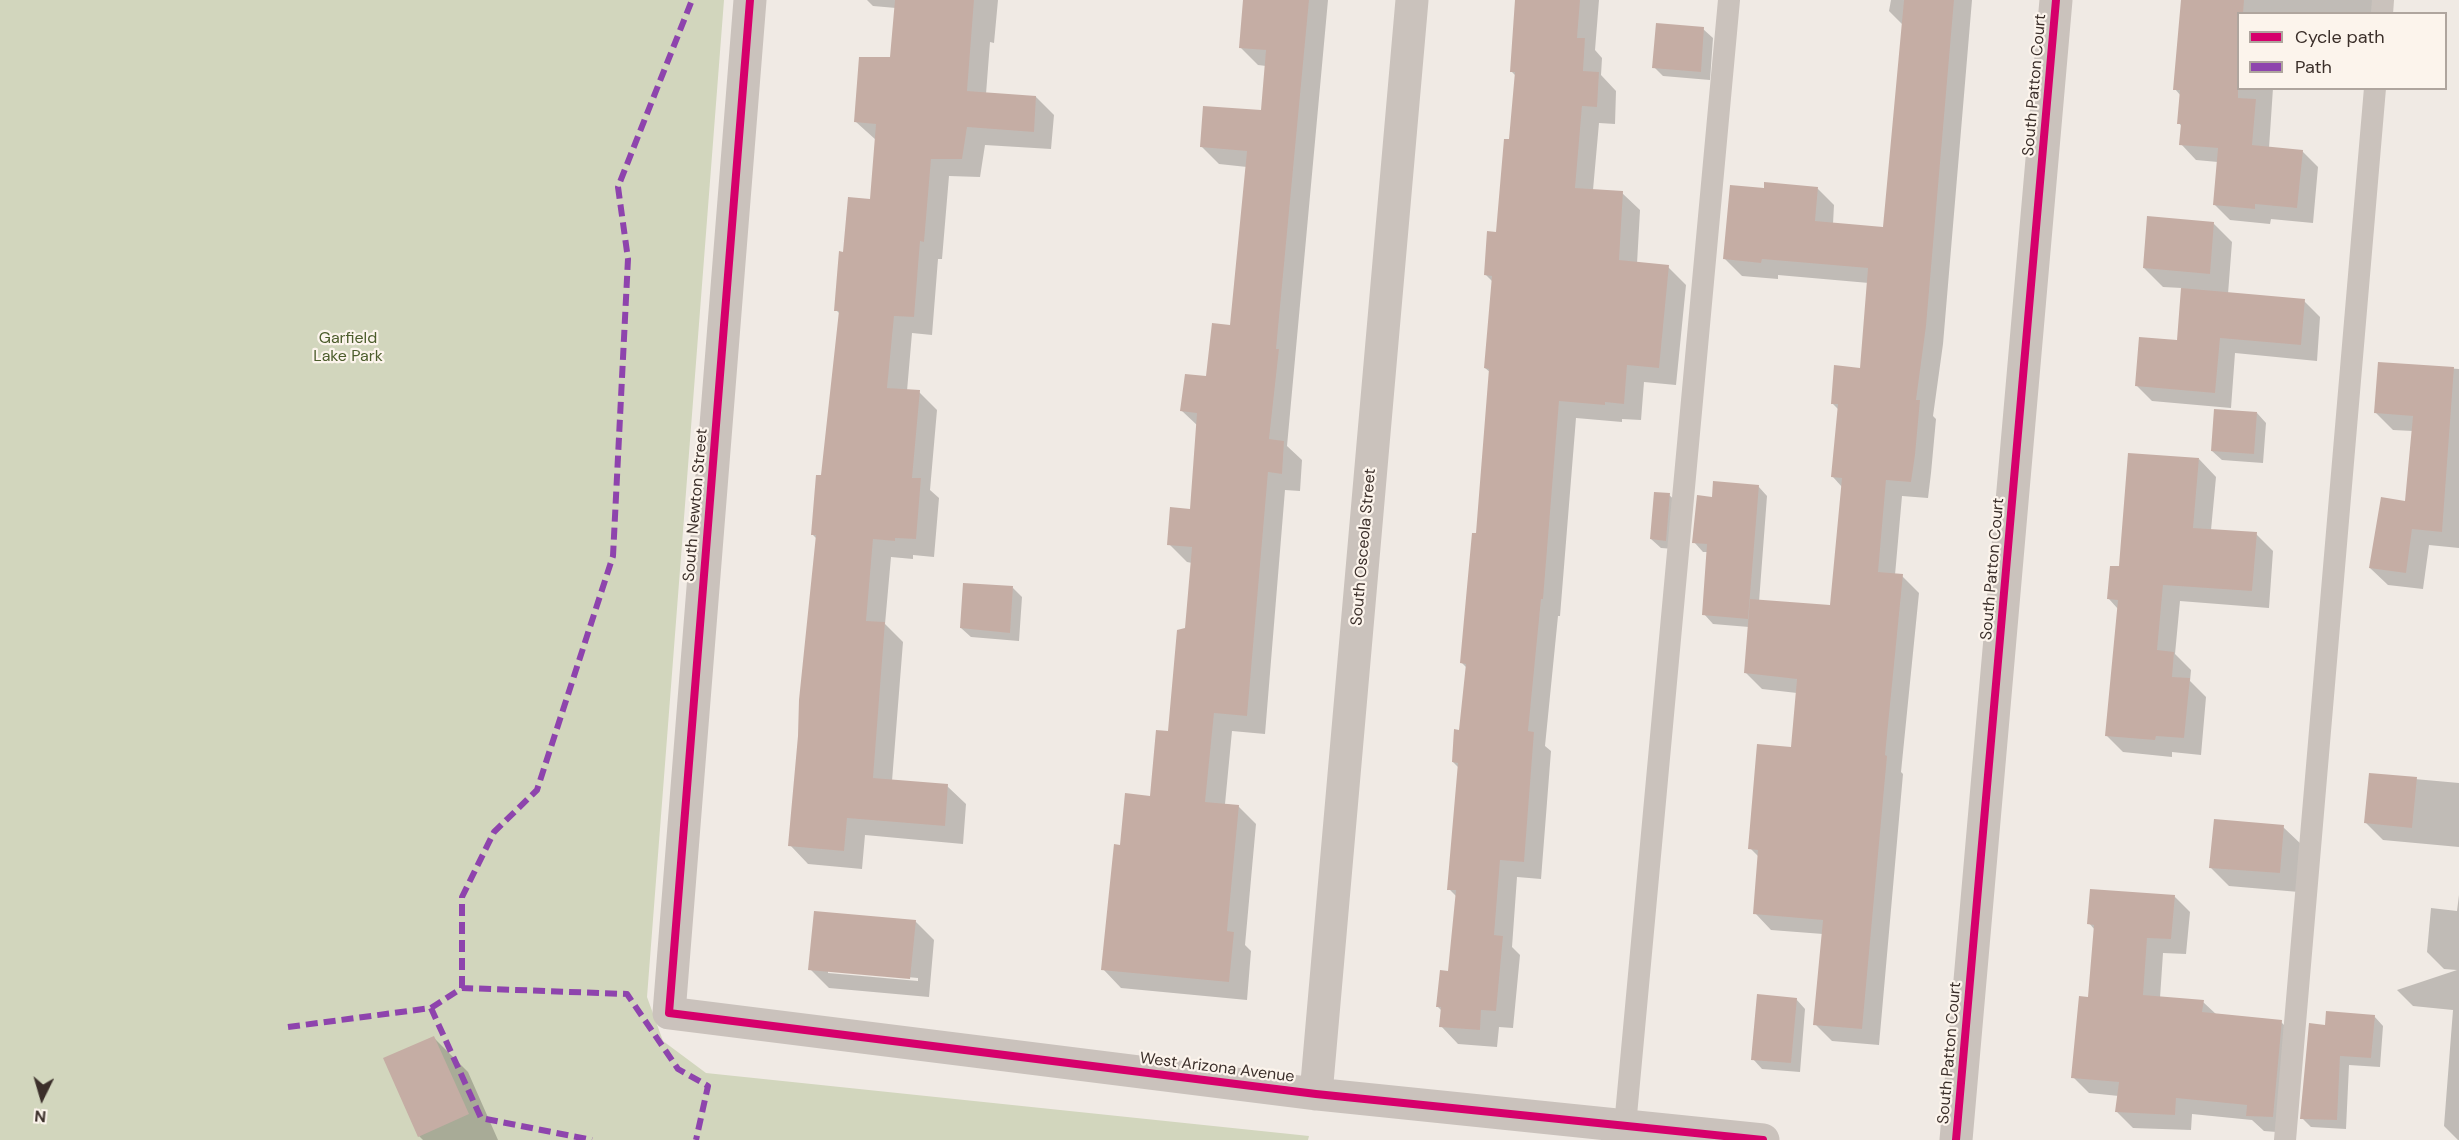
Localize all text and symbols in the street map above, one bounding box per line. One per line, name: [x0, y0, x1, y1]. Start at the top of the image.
legend: [2237, 12, 2447, 90]
street label: South Patton Court: [2019, 13, 2051, 157]
text: Cycle path: [2295, 25, 2385, 49]
text: Path: [2295, 55, 2332, 79]
park label: Garfield Lake Park: [313, 329, 383, 367]
street label: South Newton Street: [680, 427, 712, 583]
street label: South Osceola Street: [1348, 468, 1380, 626]
street label: South Patton Court: [1977, 497, 2009, 641]
street label: South Patton Court: [1934, 981, 1966, 1125]
street label: West Arizona Avenue: [1139, 1049, 1295, 1087]
north arrow: [12, 1068, 72, 1128]
text: N: [34, 1105, 47, 1127]

